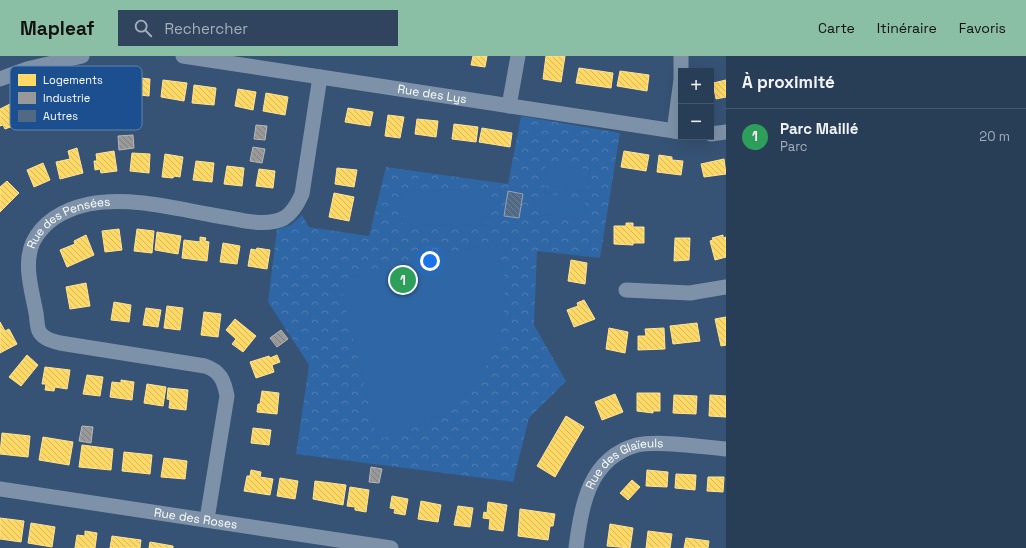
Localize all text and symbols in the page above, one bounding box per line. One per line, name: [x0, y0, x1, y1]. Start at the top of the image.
search box: [118, 10, 398, 46]
text: Mapleaf: [20, 16, 94, 41]
icon: search: [132, 17, 154, 39]
text: Rechercher: [164, 19, 248, 38]
text: Carte: [818, 19, 855, 37]
text: Itinéraire: [877, 19, 937, 37]
text: Favoris: [959, 19, 1006, 37]
legend: [10, 66, 142, 130]
map controls: [678, 68, 714, 140]
button: +: [678, 68, 714, 104]
text: À proximité: [742, 71, 835, 93]
text: Logements: [43, 73, 103, 87]
street label: Rue des Lys: [397, 81, 468, 107]
text: Industrie: [43, 91, 90, 105]
button: −: [678, 104, 714, 140]
text: Autres: [43, 109, 78, 123]
text: Parc Maillé: [780, 119, 858, 138]
text: 1: [752, 128, 758, 145]
text: 20 m: [979, 128, 1010, 145]
text: Parc: [780, 138, 808, 155]
street label: Rue des Pensées: [23, 194, 111, 251]
your location: [420, 251, 440, 271]
pin: 1: [390, 265, 416, 295]
street label: Rue des Glaïeuls: [582, 435, 664, 492]
street label: Rue des Roses: [153, 504, 239, 533]

